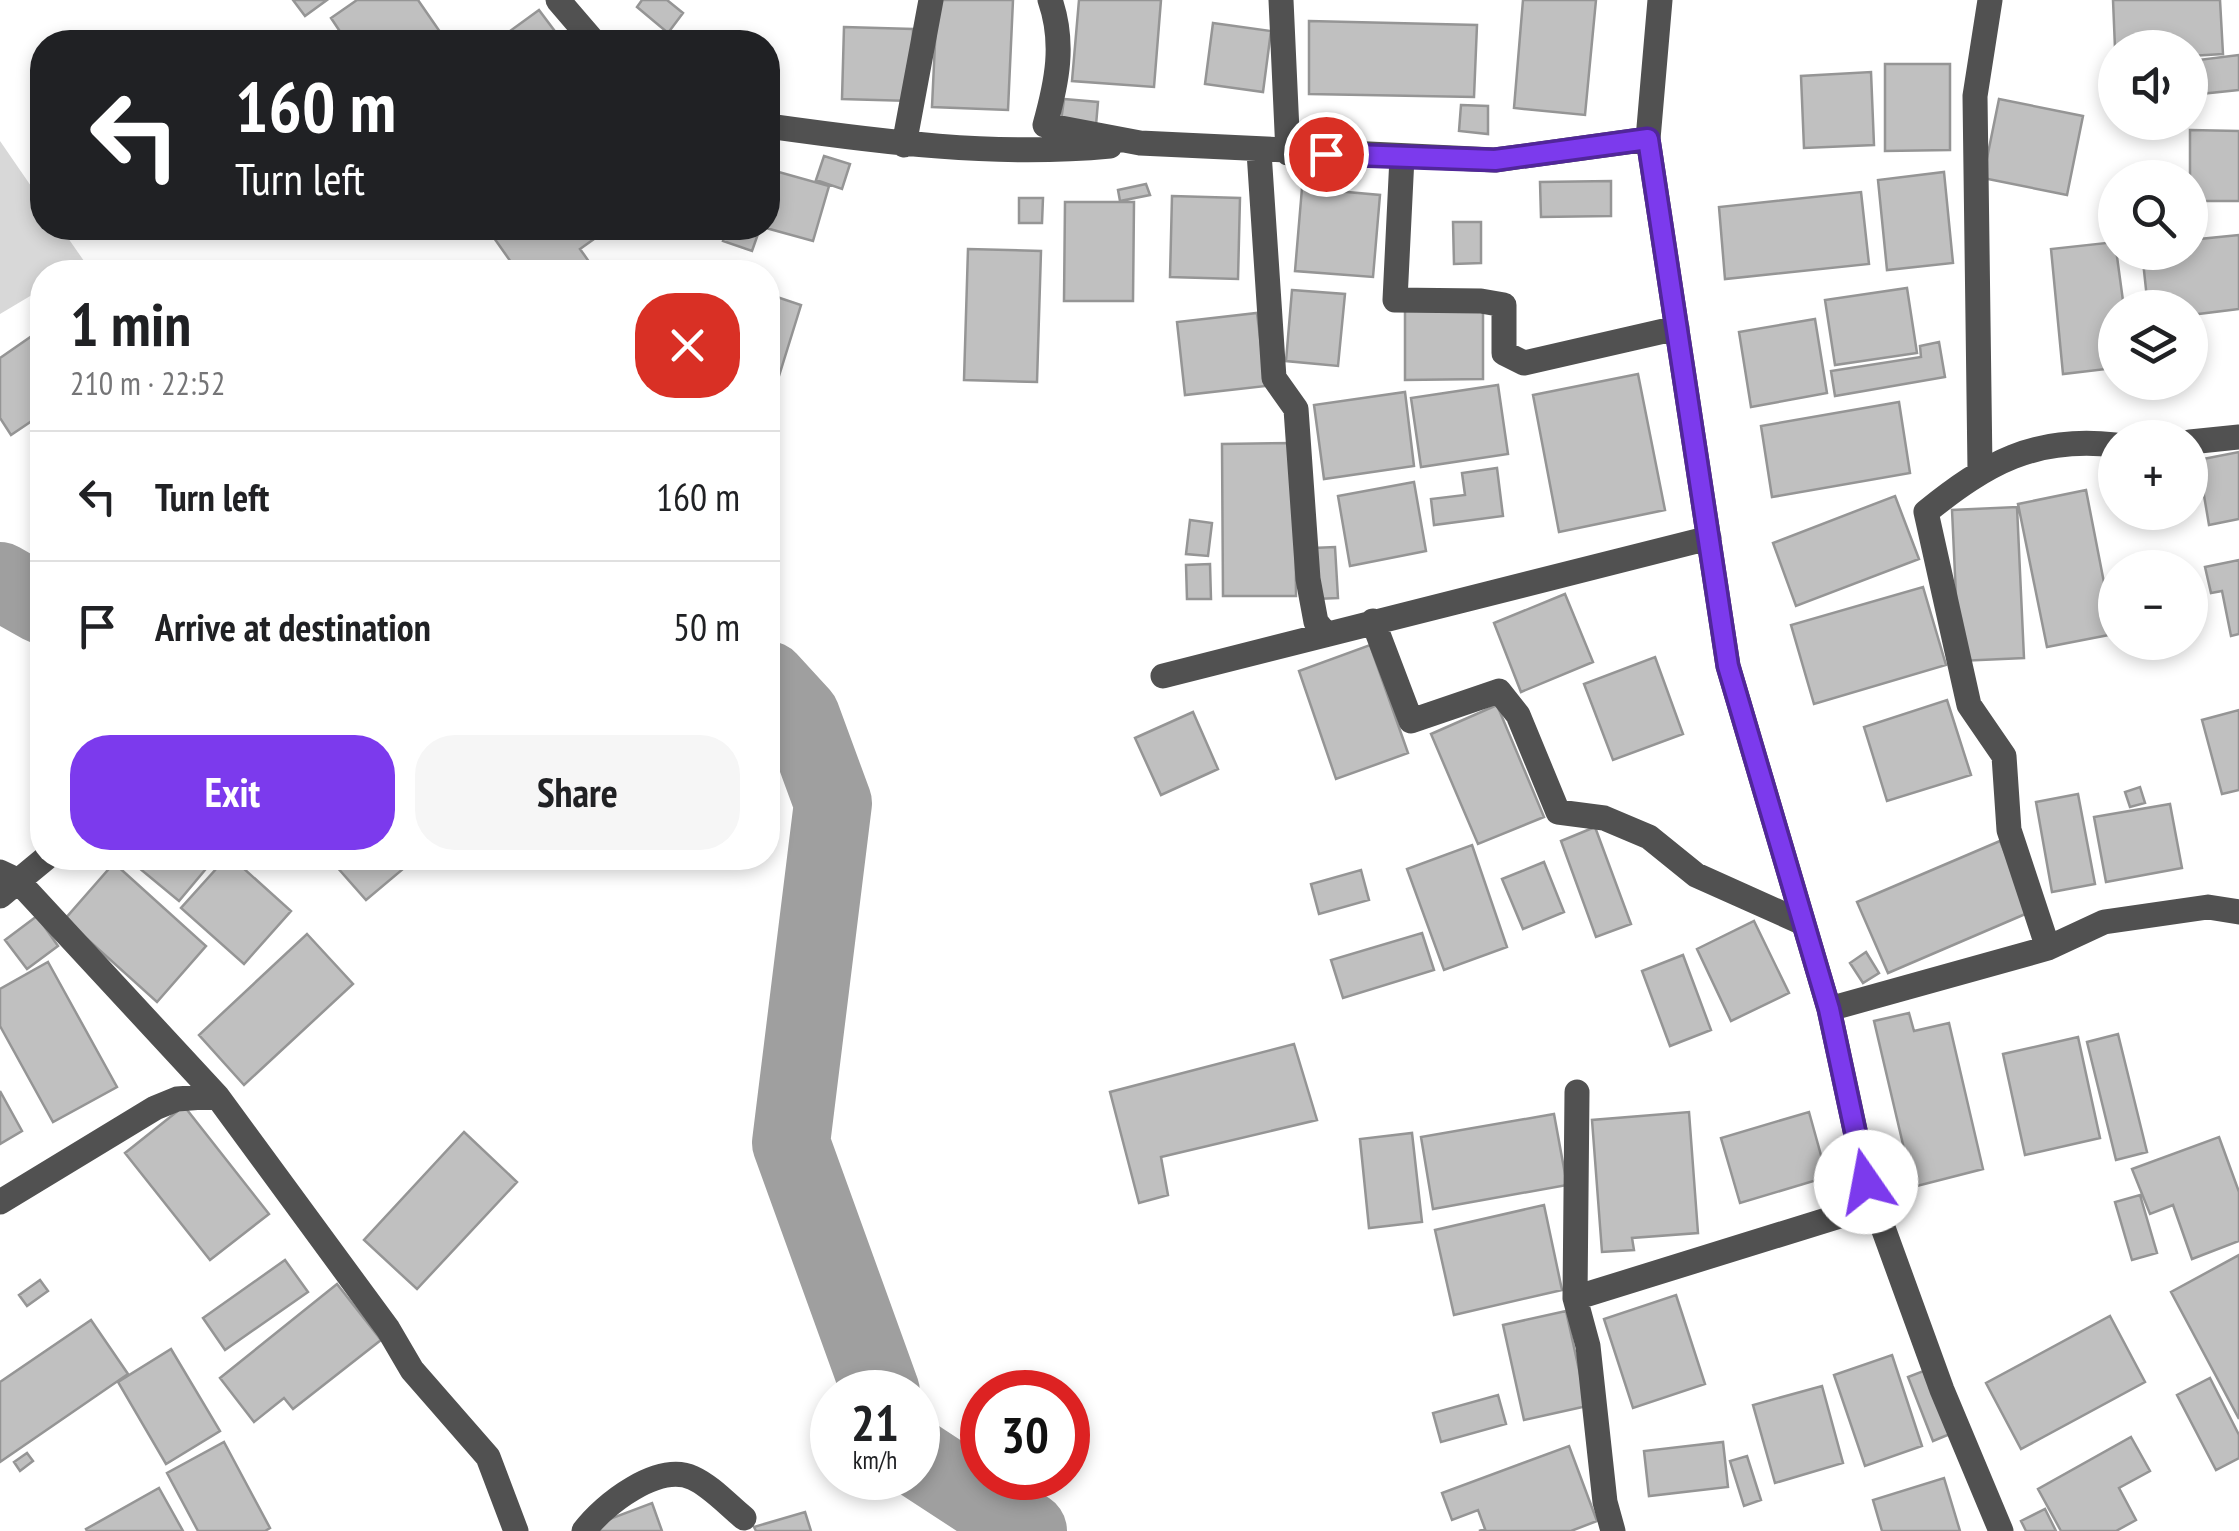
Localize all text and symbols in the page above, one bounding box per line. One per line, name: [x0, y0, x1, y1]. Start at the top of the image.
map controls: [2098, 30, 2208, 660]
button: sound: [2098, 30, 2208, 140]
text: 160 m: [235, 61, 396, 151]
icon: left: [70, 70, 200, 200]
pin: [1284, 112, 1369, 197]
icon: arrive: [1299, 127, 1354, 182]
text: Turn left: [235, 149, 365, 207]
button: search: [2098, 160, 2208, 270]
text: 1 min: [70, 285, 191, 363]
button: layers: [2098, 290, 2208, 400]
button: close: [635, 293, 740, 398]
text: 210 m · 22:52: [70, 362, 225, 404]
button: +: [2098, 420, 2208, 530]
icon: left: [70, 469, 125, 524]
text: Turn left: [155, 472, 269, 521]
text: 160 m: [656, 472, 740, 521]
button: −: [2098, 550, 2208, 660]
icon: arrive: [70, 599, 125, 654]
text: Arrive at destination: [155, 602, 431, 651]
text: 50 m: [673, 602, 740, 651]
button: Exit: [70, 735, 395, 850]
button: Share: [415, 735, 740, 850]
position arrow: [1814, 1130, 1918, 1234]
speed limit sign: 30: [960, 1370, 1090, 1500]
text: 21: [851, 1390, 899, 1455]
text: km/h: [853, 1444, 897, 1476]

